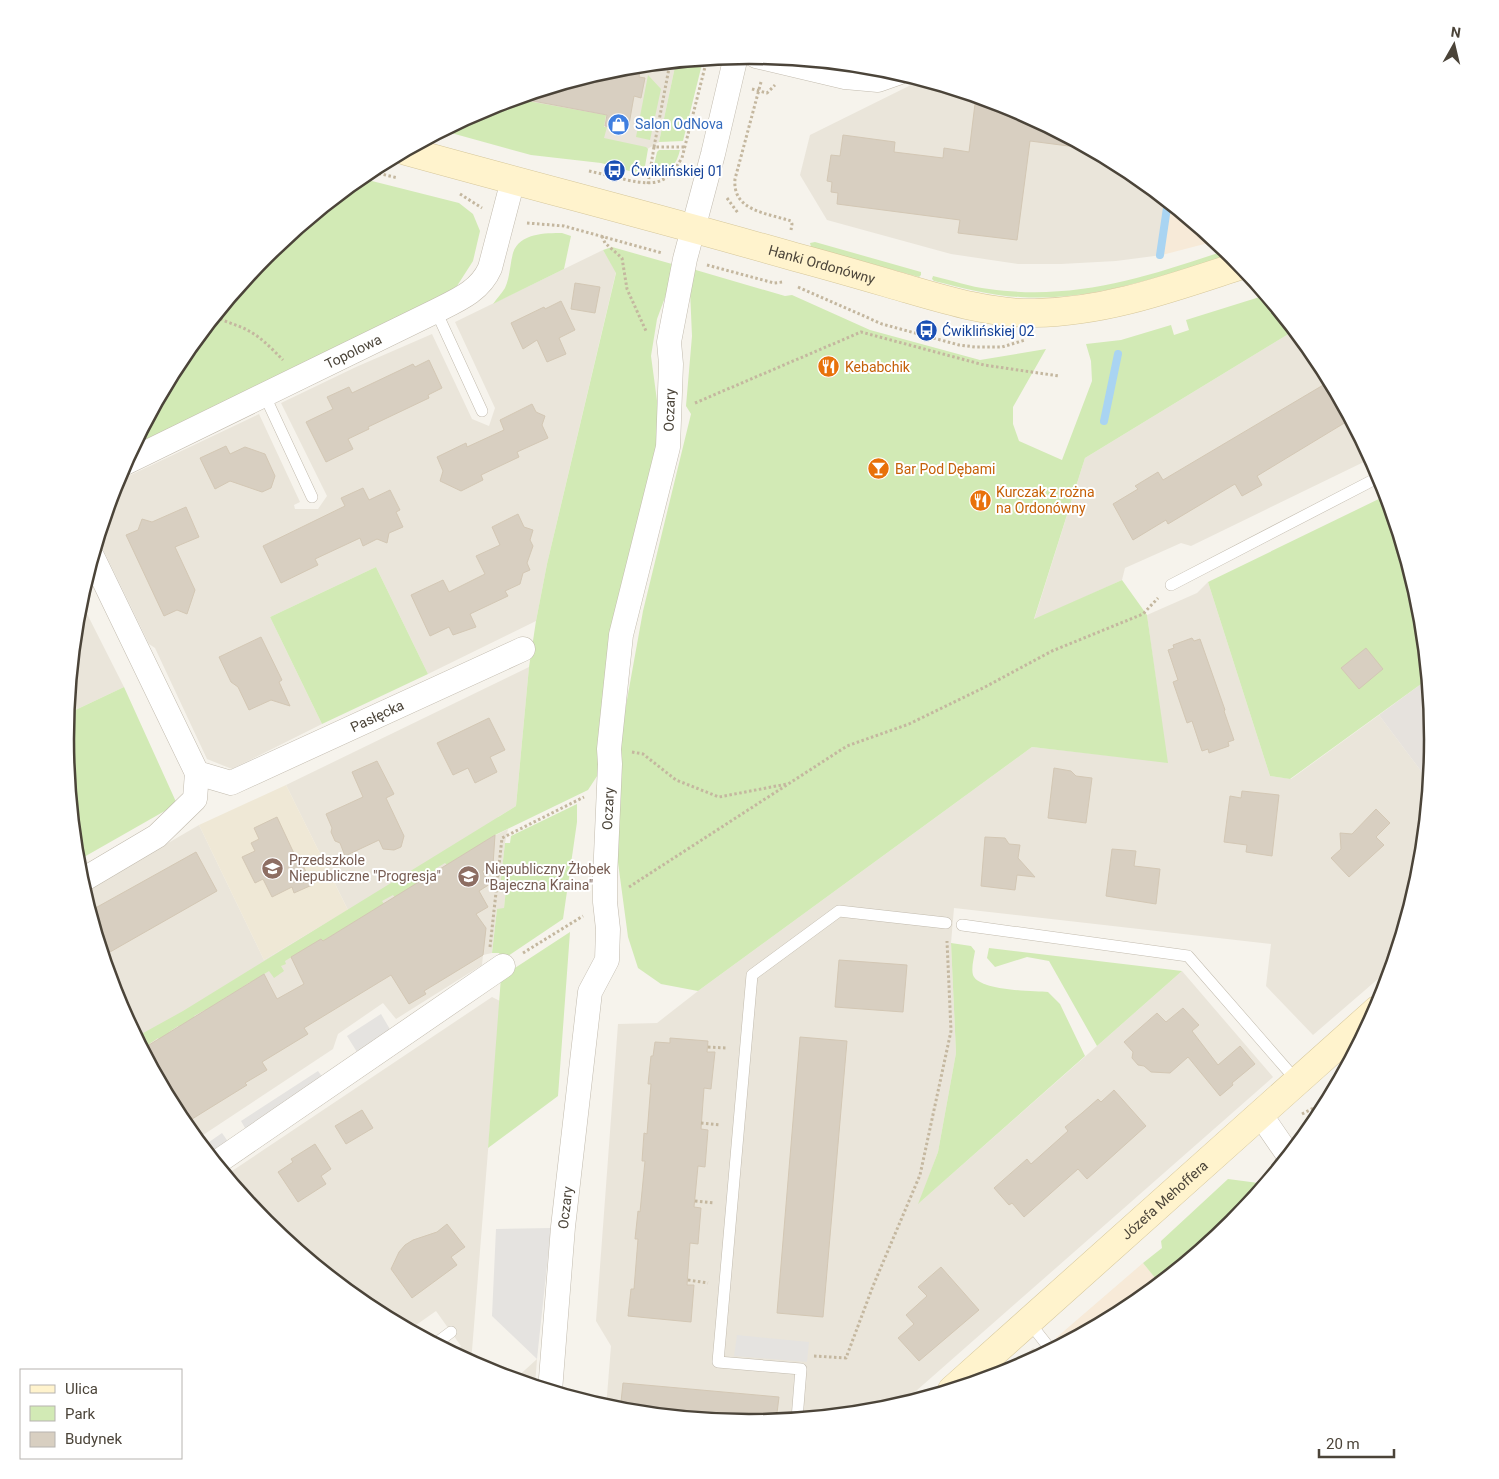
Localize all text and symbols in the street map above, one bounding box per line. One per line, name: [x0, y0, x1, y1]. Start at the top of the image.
north arrow: [1429, 20, 1479, 70]
text: N: [1450, 24, 1462, 41]
shop icon: Salon OdNova: [607, 112, 631, 136]
place label: Salon OdNova: [635, 116, 723, 132]
bus stop icon: Ćwiklińskiej 01: [603, 159, 627, 183]
place label: Ćwiklińskiej 01: [631, 162, 723, 179]
street label: Hanki Ordonówny: [767, 242, 877, 287]
bus stop icon: Ćwiklińskiej 02: [914, 319, 938, 343]
place label: Ćwiklińskiej 02: [942, 322, 1035, 339]
street label: Topolowa: [322, 331, 384, 372]
restaurant icon: Kebabchik: [817, 355, 841, 379]
place label: Kebabchik: [845, 359, 911, 375]
street label: Oczary: [661, 388, 678, 432]
bar icon: Bar Pod Dębami: [867, 457, 891, 481]
place label: Bar Pod Dębami: [895, 461, 995, 477]
place label: Kurczak z rożna na Ordonówny: [996, 484, 1095, 516]
restaurant icon: Kurczak z rożna na Ordonówny: [968, 488, 992, 512]
street label: Pasłęcka: [348, 697, 406, 735]
street label: Oczary: [599, 786, 617, 830]
place label: Przedszkole Niepubliczne "Progresja": [289, 852, 441, 884]
school or university icon: Przedszkole Niepubliczne "Progresja": [261, 856, 285, 880]
place label: Niepubliczny Żłobek "Bajeczna Kraina": [485, 861, 612, 893]
school or university icon: Niepubliczny Żłobek "Bajeczna Kraina": [457, 865, 481, 889]
street label: Józefa Mehoffera: [1118, 1157, 1211, 1243]
street label: Oczary: [555, 1185, 576, 1230]
legend: [20, 1369, 182, 1459]
text: Ulica: [65, 1380, 98, 1398]
text: Park: [65, 1405, 96, 1423]
scale bar: [1319, 1426, 1394, 1458]
text: Budynek: [65, 1430, 122, 1448]
text: 20 m: [1326, 1435, 1360, 1453]

